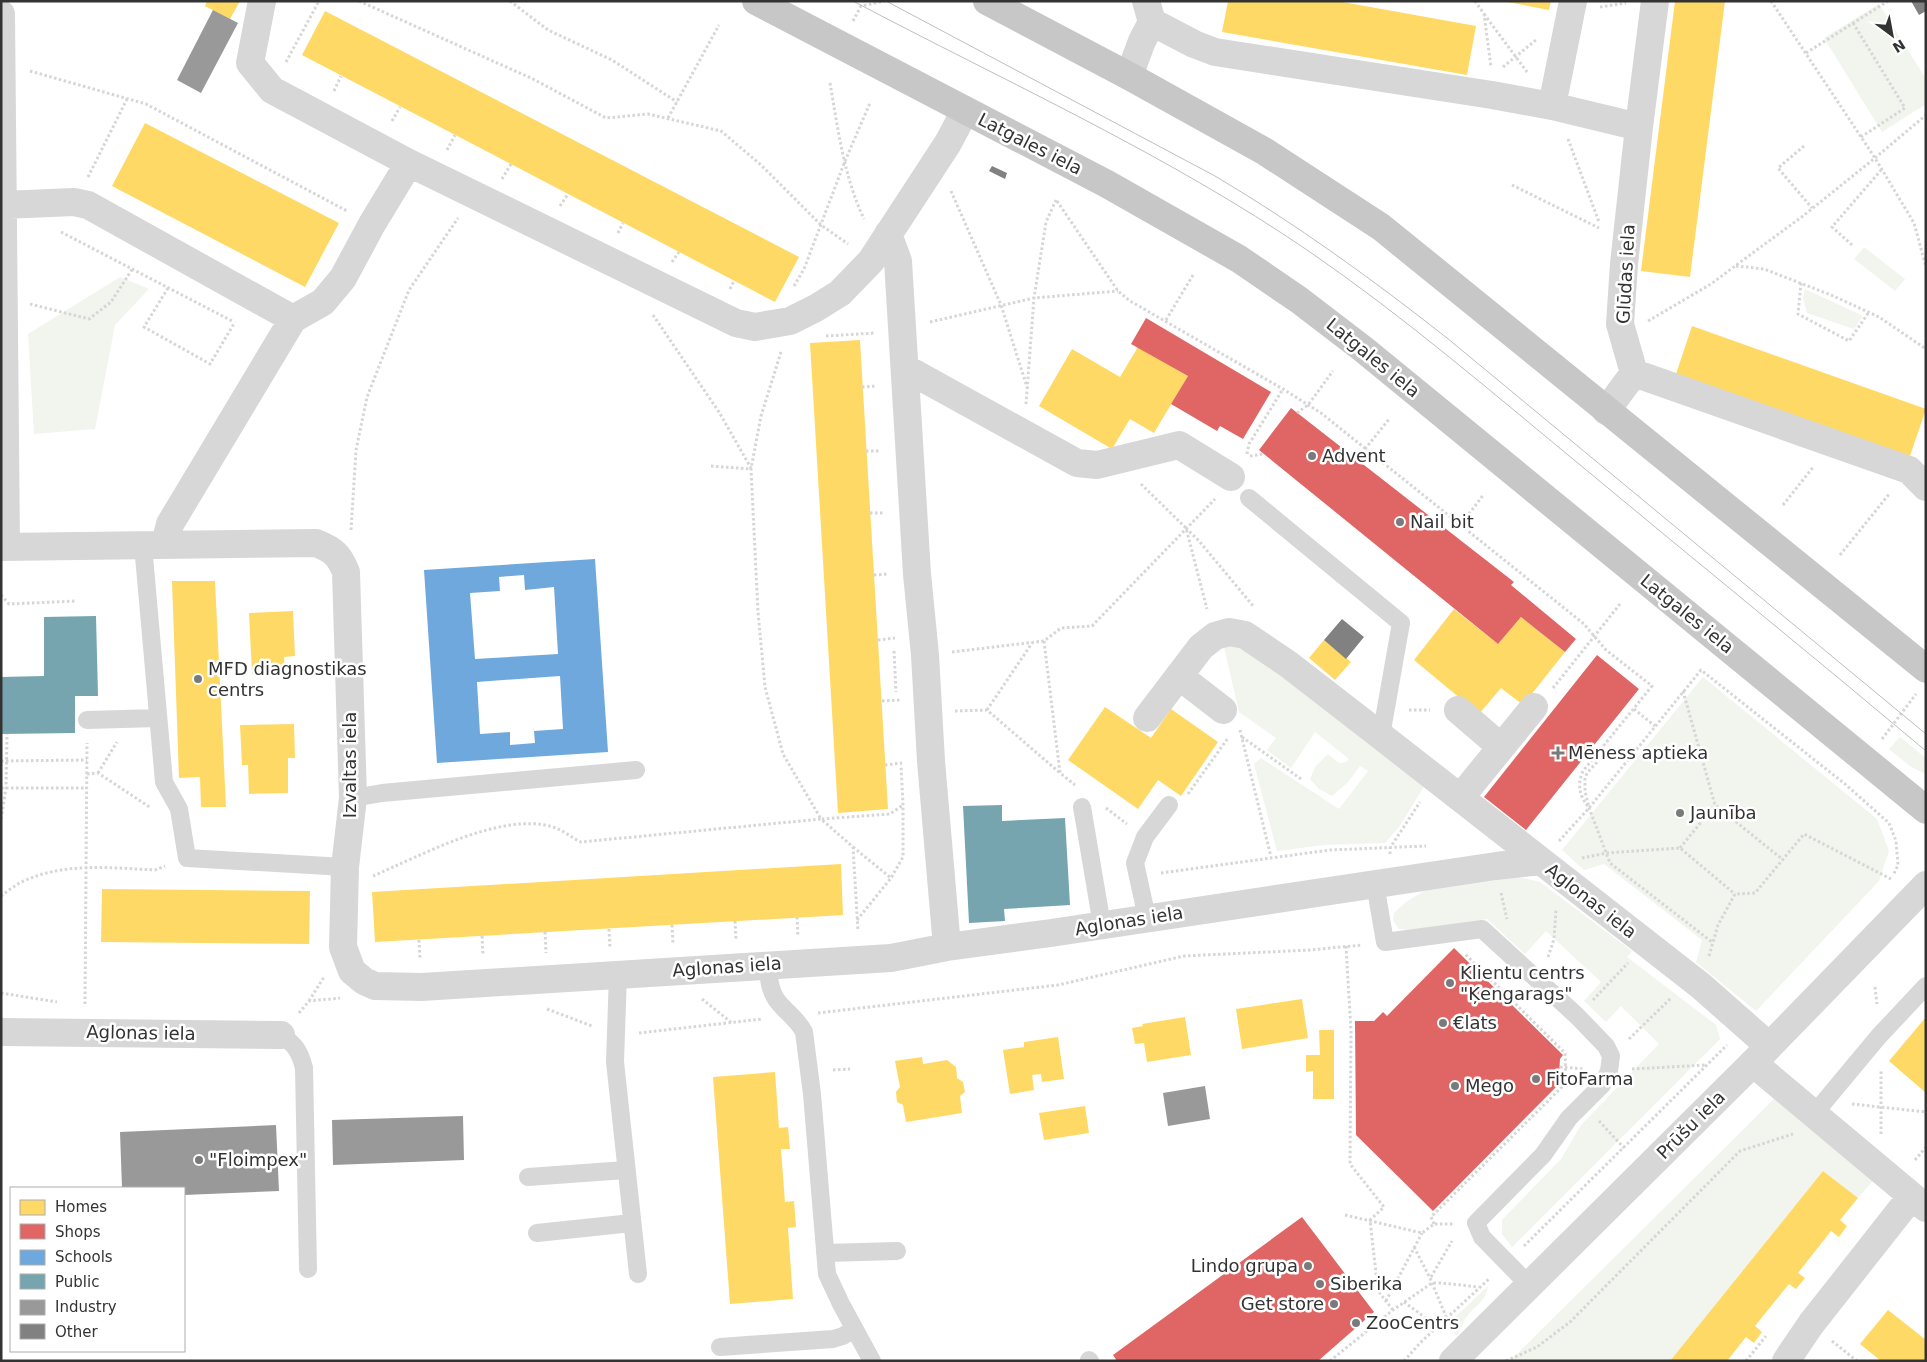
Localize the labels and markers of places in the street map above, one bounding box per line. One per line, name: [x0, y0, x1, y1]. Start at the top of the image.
place label: Advent: [1322, 445, 1386, 466]
marker: Advent: [1306, 450, 1318, 462]
place label: Nail bit: [1410, 511, 1474, 532]
marker: Nail bit: [1394, 516, 1406, 528]
place label: MFD diagnostikas centrs: [208, 658, 367, 700]
marker: MFD diagnostikas centrs: [192, 673, 204, 685]
place label: Mēness aptieka: [1568, 742, 1708, 763]
marker: Mēness aptieka: [1552, 747, 1564, 759]
place label: Jaunība: [1689, 802, 1757, 823]
marker: Jaunība: [1674, 807, 1686, 819]
place label: Klientu centrs "Ķengarags": [1460, 962, 1585, 1004]
marker: Klientu centrs "Ķengarags": [1444, 977, 1456, 989]
place label: €lats: [1453, 1012, 1497, 1033]
marker: €lats: [1437, 1017, 1449, 1029]
place label: FitoFarma: [1546, 1068, 1634, 1089]
marker: FitoFarma: [1530, 1073, 1542, 1085]
place label: Mego: [1465, 1075, 1514, 1096]
marker: Mego: [1449, 1080, 1461, 1092]
place label: "Floimpex": [209, 1149, 307, 1170]
marker: "Floimpex": [193, 1154, 205, 1166]
place label: Lindo grupa: [1191, 1255, 1298, 1276]
marker: Lindo grupa: [1302, 1260, 1314, 1272]
place label: Siberika: [1330, 1273, 1402, 1294]
marker: Siberika: [1314, 1278, 1326, 1290]
place label: Get store: [1241, 1293, 1324, 1314]
marker: Get store: [1328, 1298, 1340, 1310]
place label: ZooCentrs: [1366, 1312, 1459, 1333]
marker: ZooCentrs: [1350, 1317, 1362, 1329]

